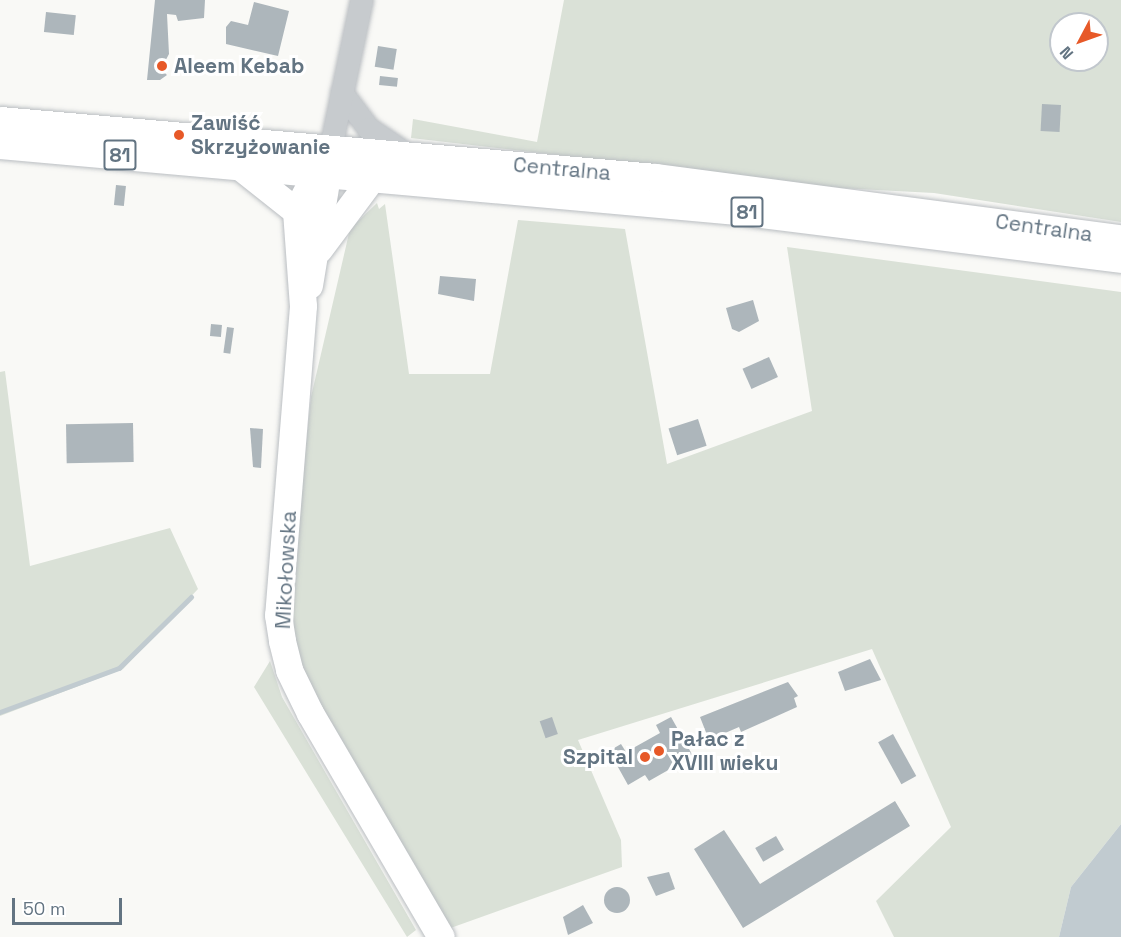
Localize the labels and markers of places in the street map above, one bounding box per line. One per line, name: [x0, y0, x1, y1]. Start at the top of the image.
place label: Aleem Kebab: [174, 53, 304, 79]
marker: Aleem Kebab: [155, 59, 169, 73]
place label: Zawiść Skrzyżowanie: [191, 110, 330, 160]
marker: Zawiść Skrzyżowanie: [172, 128, 186, 142]
place label: Pałac z XVIII wieku: [671, 726, 778, 776]
place label: Szpital: [563, 744, 633, 770]
marker: Pałac z XVIII wieku: [652, 744, 666, 758]
marker: Szpital: [638, 750, 652, 764]

